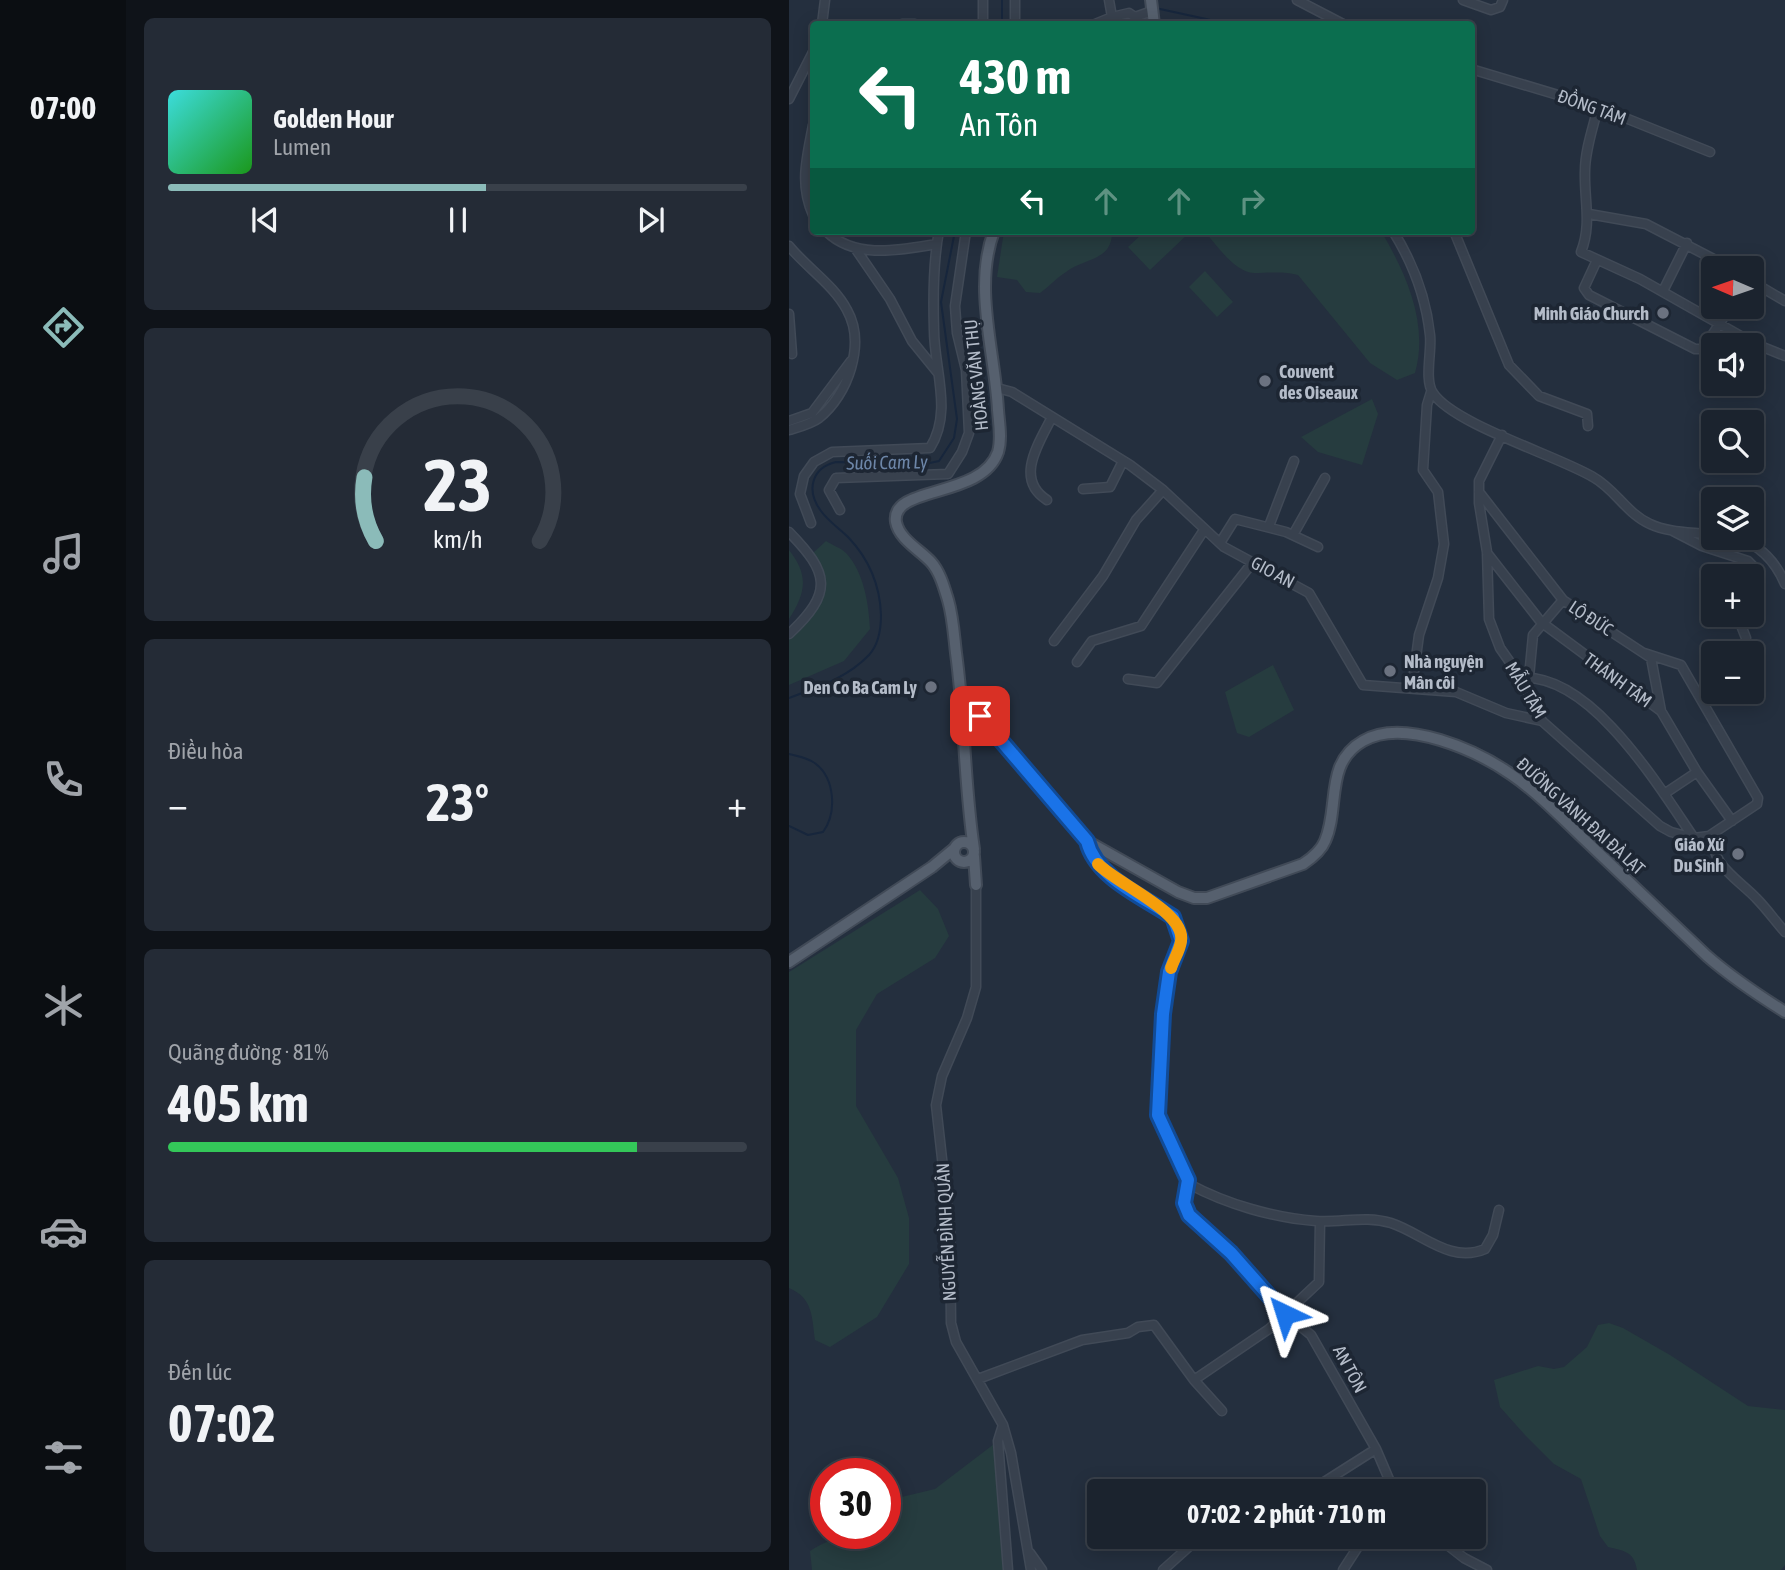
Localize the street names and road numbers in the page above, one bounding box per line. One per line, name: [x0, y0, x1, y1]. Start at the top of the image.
street label: ĐỒNG TÂM: [1555, 83, 1630, 129]
street label: HOÀNG VĂN THỤ: [960, 318, 992, 432]
street label: GIO AN: [1248, 552, 1298, 592]
street label: LỘ ĐỨC: [1565, 596, 1617, 640]
street label: THÁNH TÂM: [1580, 648, 1656, 712]
street label: MẪU TÂM: [1501, 657, 1553, 722]
street label: ĐƯỜNG VÀNH ĐAI ĐÀ LẠT: [1513, 753, 1649, 879]
street label: NGUYỄN ĐÌNH QUÂN: [930, 1162, 960, 1302]
street label: AN TÔN: [1329, 1342, 1371, 1396]

